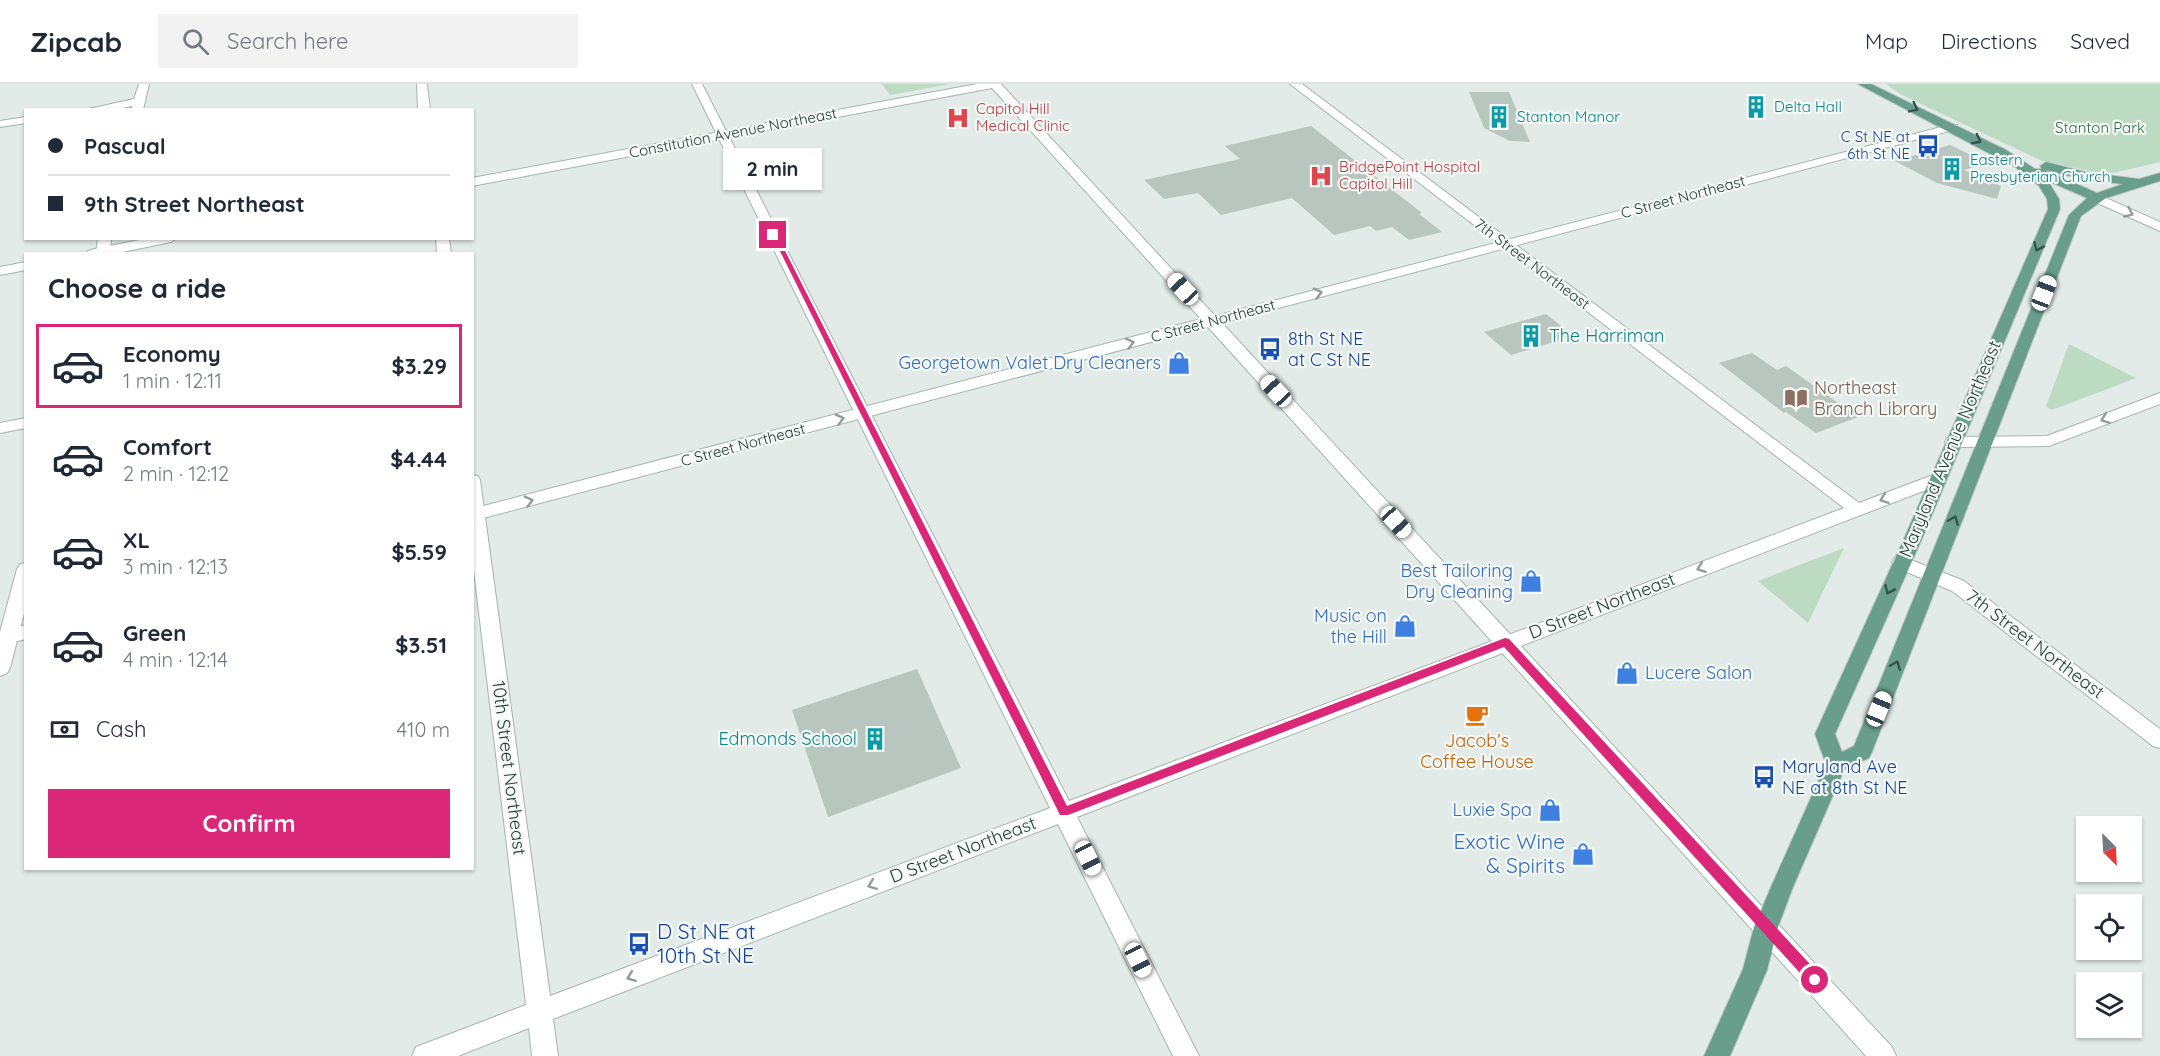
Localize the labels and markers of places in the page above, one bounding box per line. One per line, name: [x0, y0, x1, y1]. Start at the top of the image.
building icon: Delta Hall: [1743, 94, 1769, 120]
place label: Delta Hall: [1774, 97, 1842, 116]
place label: Capitol Hill Medical Clinic: [976, 99, 1070, 135]
building icon: Stanton Manor: [1486, 104, 1512, 130]
hospital icon: Capitol Hill Medical Clinic: [945, 105, 971, 131]
place label: Stanton Manor: [1517, 107, 1620, 126]
place label: C St NE at 6th St NE: [1841, 127, 1910, 163]
bus stop icon: C St NE at 6th St NE: [1915, 133, 1941, 159]
place label: Eastern Presbyterian Church: [1970, 150, 2110, 186]
building icon: Eastern Presbyterian Church: [1939, 156, 1965, 182]
place label: BridgePoint Hospital Capitol Hill: [1339, 157, 1480, 193]
hospital icon: BridgePoint Hospital Capitol Hill: [1308, 163, 1334, 189]
building icon: The Harriman: [1518, 323, 1544, 349]
place label: The Harriman: [1549, 324, 1665, 347]
place label: 8th St NE at C St NE: [1288, 327, 1371, 371]
bus stop icon: 8th St NE at C St NE: [1257, 336, 1283, 362]
shop icon: Georgetown Valet Dry Cleaners: [1166, 350, 1192, 376]
place label: Georgetown Valet Dry Cleaners: [898, 351, 1161, 374]
place label: Northeast Branch Library: [1814, 376, 1937, 420]
library icon: Northeast Branch Library: [1783, 385, 1809, 411]
place label: Best Tailoring Dry Cleaning: [1401, 559, 1513, 603]
shop icon: Best Tailoring Dry Cleaning: [1518, 568, 1544, 594]
place label: Music on the Hill: [1314, 604, 1387, 648]
shop icon: Music on the Hill: [1392, 613, 1418, 639]
shop icon: Lucere Salon: [1614, 660, 1640, 686]
place label: Lucere Salon: [1645, 661, 1752, 684]
cafe icon: Jacob’s Coffee House: [1464, 702, 1490, 728]
building icon: Edmonds School: [862, 726, 888, 752]
place label: Edmonds School: [718, 727, 857, 750]
place label: Jacob’s Coffee House: [1420, 729, 1534, 773]
place label: Maryland Ave NE at 8th St NE: [1782, 755, 1908, 799]
bus stop icon: Maryland Ave NE at 8th St NE: [1751, 764, 1777, 790]
shop icon: Luxie Spa: [1537, 797, 1563, 823]
place label: Luxie Spa: [1453, 798, 1532, 821]
place label: Exotic Wine & Spirits: [1453, 828, 1565, 878]
shop icon: Exotic Wine & Spirits: [1570, 841, 1596, 867]
place label: D St NE at 10th St NE: [657, 918, 755, 968]
bus stop icon: D St NE at 10th St NE: [626, 931, 652, 957]

